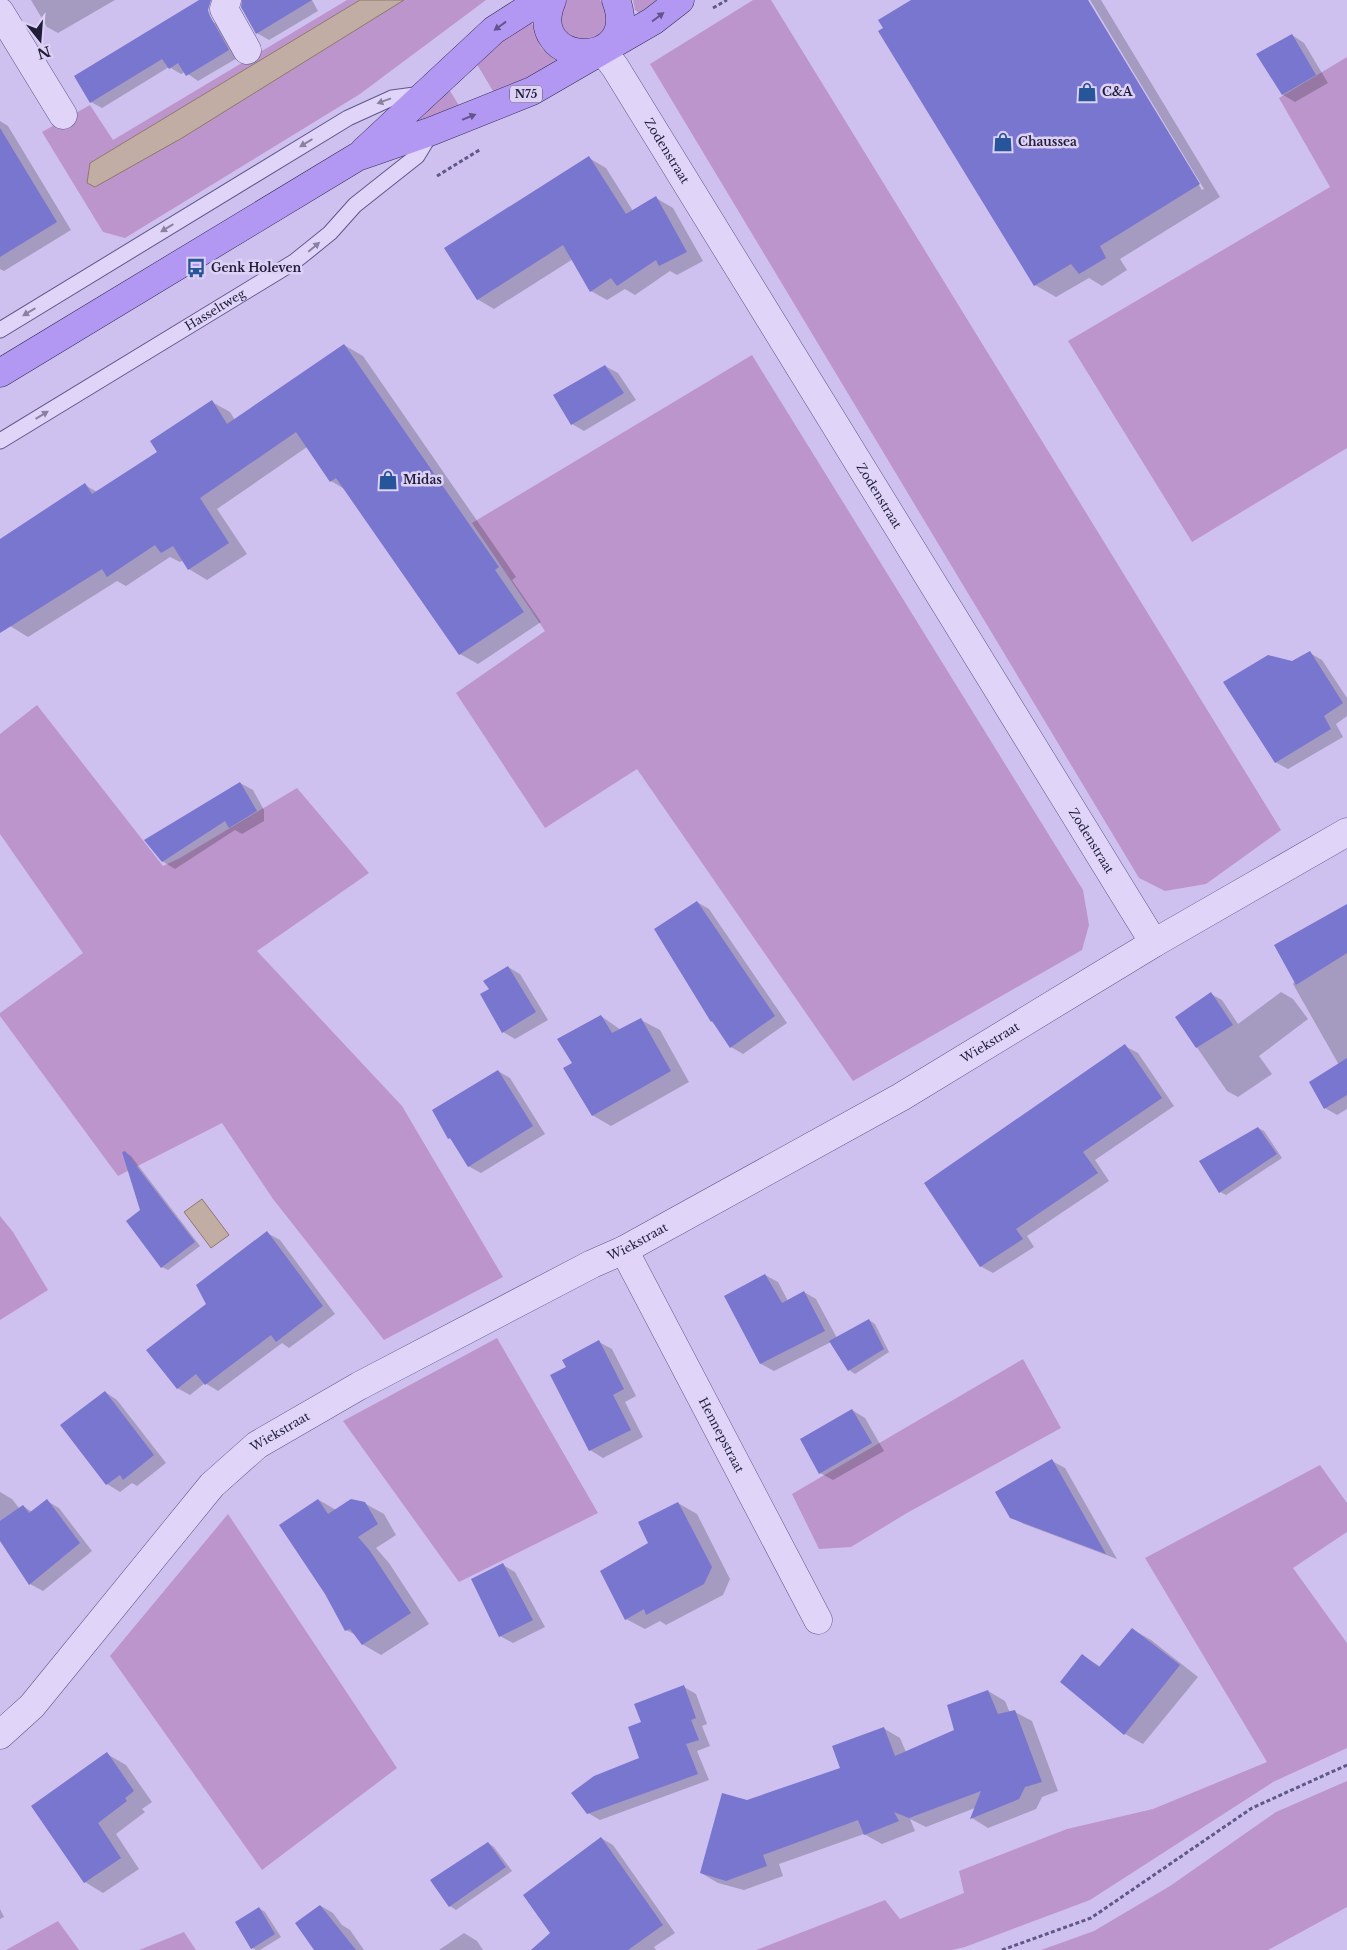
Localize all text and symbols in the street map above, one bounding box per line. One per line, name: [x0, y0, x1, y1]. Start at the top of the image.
one-way arrow: [651, 12, 665, 22]
north arrow: [15, 15, 65, 65]
one-way arrow: [493, 21, 507, 31]
text: N: [35, 42, 53, 63]
shop icon: C&A: [1076, 81, 1098, 103]
place label: C&A: [1102, 84, 1134, 99]
road number: N75: [510, 86, 542, 102]
one-way arrow: [376, 97, 391, 105]
one-way arrow: [462, 113, 477, 121]
street label: Zodenstraat: [641, 115, 693, 187]
shop icon: Chaussea: [992, 131, 1014, 153]
place label: Chaussea: [1018, 134, 1077, 149]
one-way arrow: [300, 139, 313, 148]
one-way arrow: [161, 223, 174, 232]
one-way arrow: [307, 241, 319, 253]
bus stop icon: Genk Holeven: [185, 257, 207, 279]
place label: Genk Holeven: [211, 260, 302, 275]
street label: Hasseltweg: [182, 285, 249, 334]
one-way arrow: [22, 308, 35, 317]
one-way arrow: [35, 411, 48, 420]
street label: Zodenstraat: [854, 460, 905, 531]
shop icon: Midas: [377, 469, 399, 491]
place label: Midas: [403, 472, 442, 487]
street label: Zodenstraat: [1066, 805, 1118, 876]
street label: Wiekstraat: [957, 1019, 1022, 1066]
street label: Wiekstraat: [604, 1219, 671, 1264]
street label: Hennepstraat: [696, 1395, 748, 1475]
street label: Wiekstraat: [247, 1408, 312, 1455]

